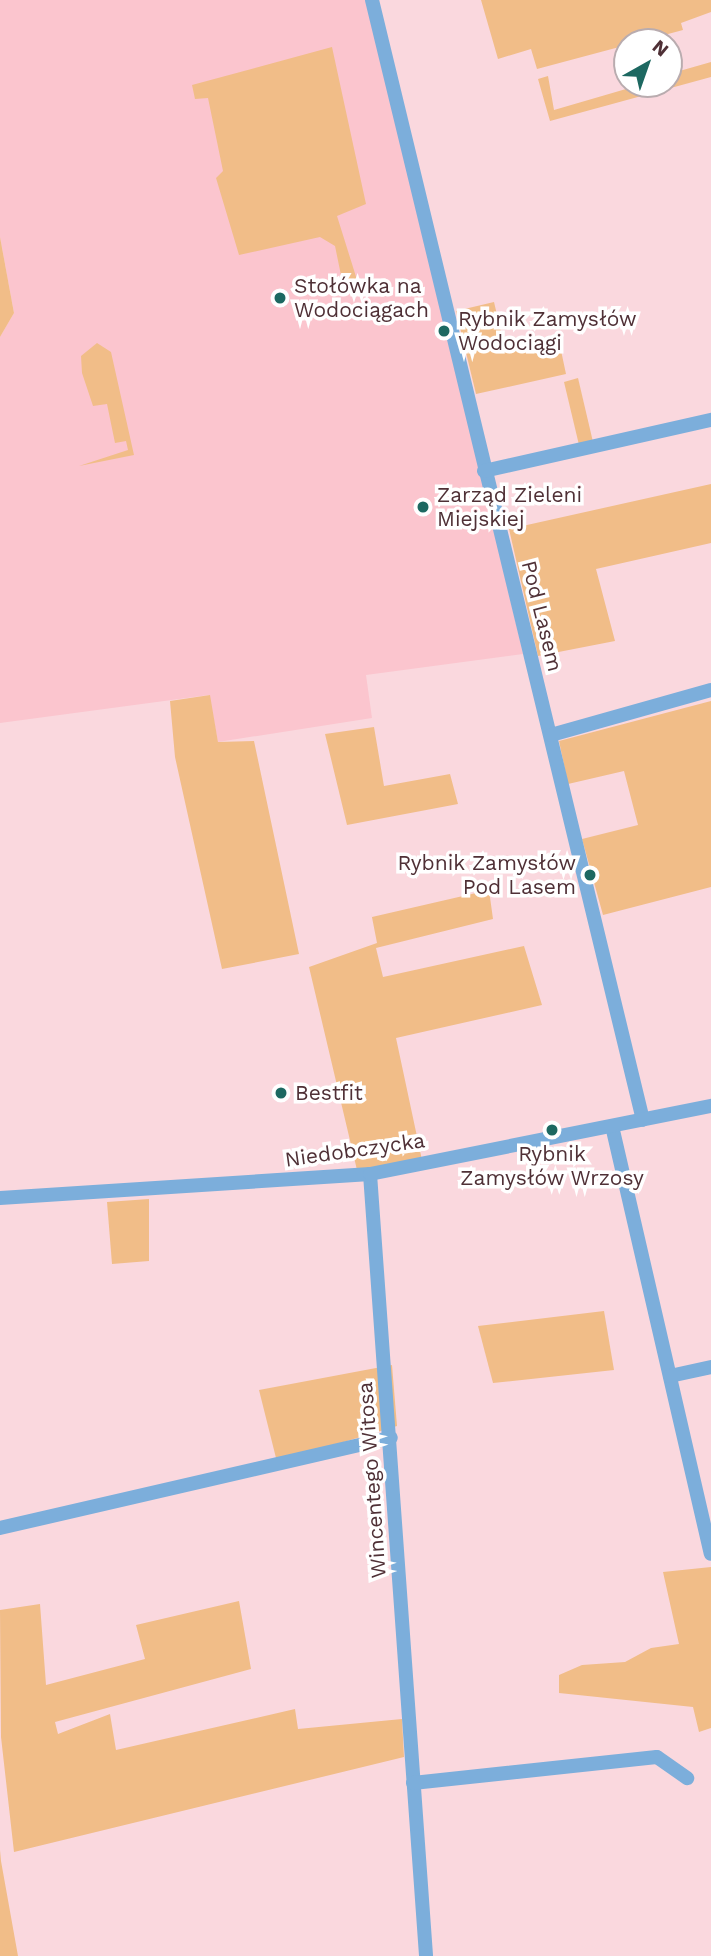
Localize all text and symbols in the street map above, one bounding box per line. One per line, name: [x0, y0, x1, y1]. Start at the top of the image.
north arrow: [613, 28, 683, 98]
text: N: [648, 35, 673, 61]
place label: Stołówka na Wodociągach: [294, 273, 429, 323]
marker: Stołówka na Wodociągach: [272, 290, 288, 306]
place label: Rybnik Zamysłów Wodociągi: [458, 306, 637, 356]
marker: Rybnik Zamysłów Wodociągi: [436, 323, 452, 339]
place label: Zarząd Zieleni Miejskiej: [437, 482, 582, 532]
marker: Zarząd Zieleni Miejskiej: [415, 499, 431, 515]
street label: Pod Lasem: [516, 558, 568, 674]
place label: Rybnik Zamysłów Pod Lasem: [397, 850, 576, 900]
marker: Rybnik Zamysłów Pod Lasem: [582, 867, 598, 883]
place label: Bestfit: [295, 1080, 363, 1106]
marker: Bestfit: [273, 1085, 289, 1101]
marker: Rybnik Zamysłów Wrzosy: [544, 1122, 560, 1138]
street label: Niedobczycka: [283, 1128, 427, 1172]
place label: Rybnik Zamysłów Wrzosy: [460, 1141, 644, 1191]
street label: Wincentego Witosa: [353, 1381, 391, 1579]

